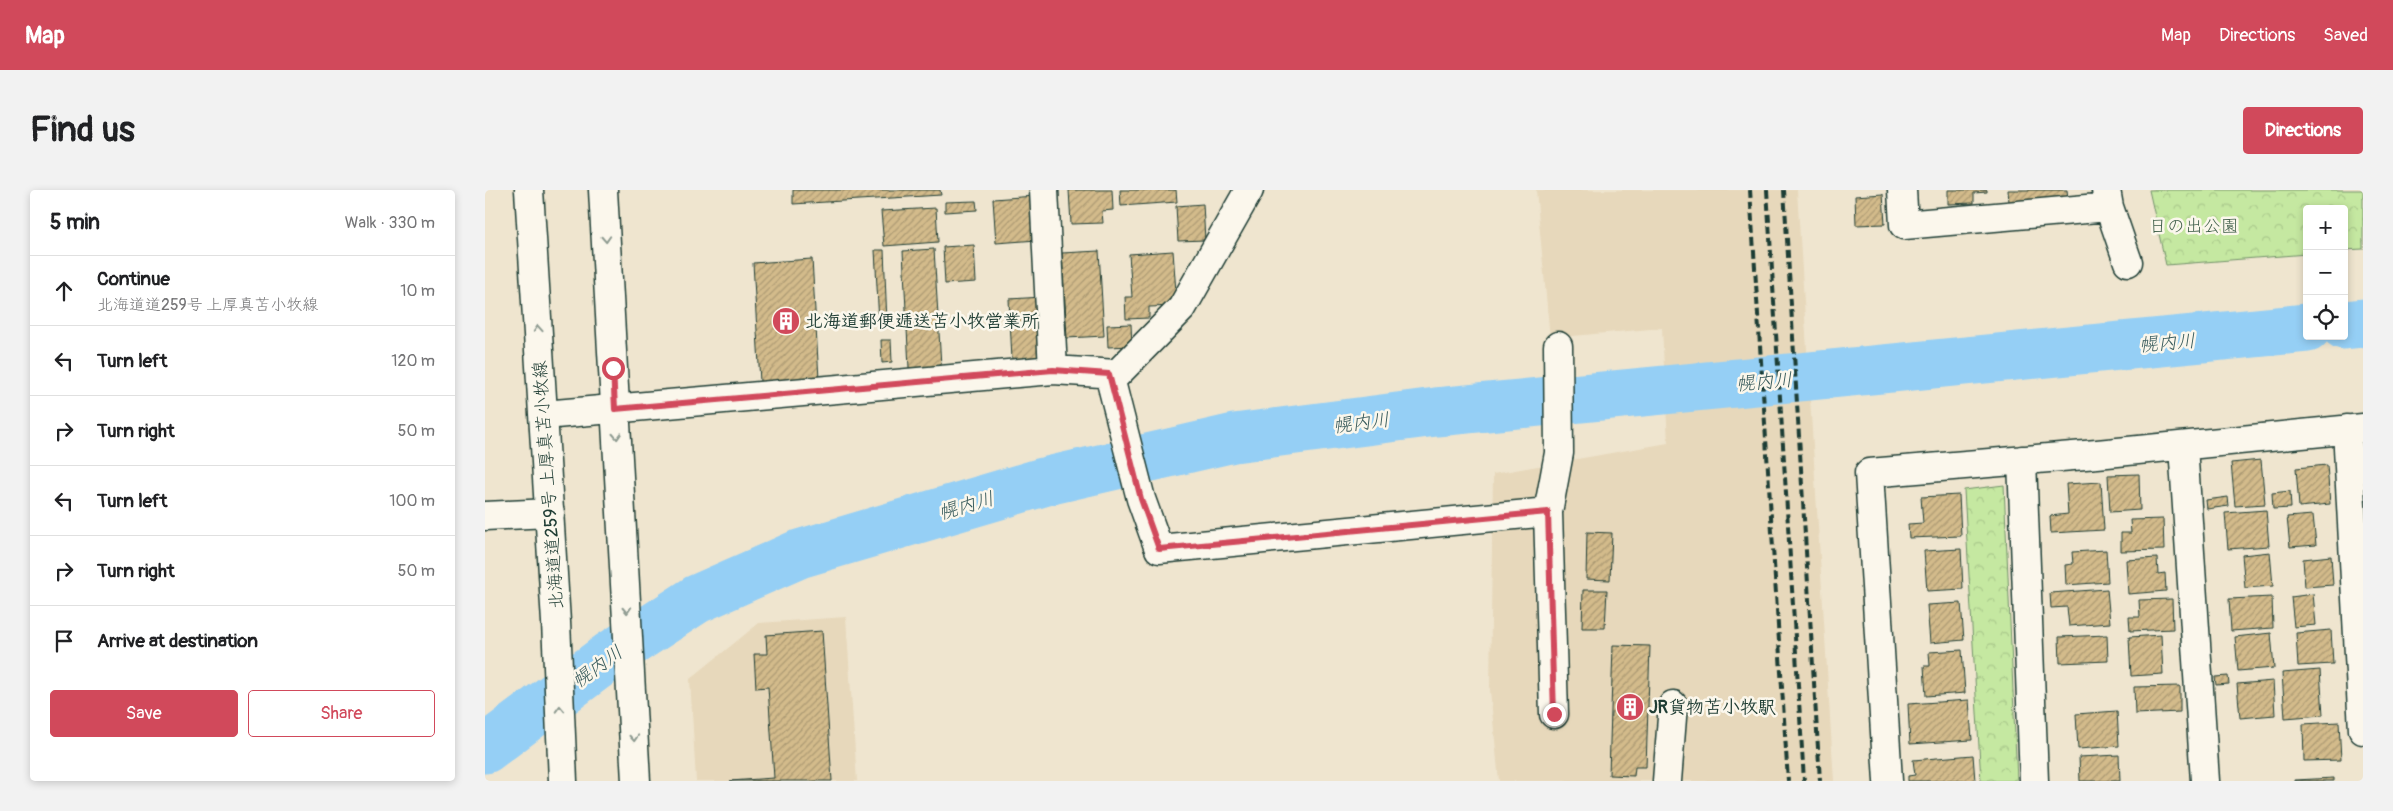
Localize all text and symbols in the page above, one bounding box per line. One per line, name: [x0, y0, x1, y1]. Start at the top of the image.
text: Map: [25, 21, 65, 50]
text: Map: [2161, 24, 2191, 47]
text: Directions: [2219, 24, 2295, 47]
text: Saved: [2323, 24, 2368, 47]
button: Directions: [2243, 107, 2363, 154]
text: Find us: [30, 108, 135, 152]
map controls: [2303, 205, 2348, 340]
button: +: [2303, 205, 2348, 250]
text: 5 min: [50, 209, 100, 236]
text: Walk · 330 m: [345, 213, 435, 233]
park label: 日の出公園: [2149, 215, 2239, 238]
one-way arrow: [600, 235, 611, 243]
button: −: [2303, 250, 2348, 295]
text: Continue: [97, 267, 170, 291]
icon: ahead: [50, 277, 78, 305]
text: 10 m: [400, 281, 435, 301]
text: 北海道道259号 上厚真苫小牧線: [97, 295, 318, 315]
button: locate: [2303, 295, 2348, 340]
building icon: 北海道郵便逓送苫小牧営業所: [771, 306, 801, 336]
place label: 北海道郵便逓送苫小牧営業所: [805, 310, 1039, 333]
one-way arrow: [533, 325, 544, 333]
water label: 幌内川: [2138, 329, 2197, 357]
icon: left: [50, 347, 78, 375]
text: Turn left: [97, 349, 167, 373]
text: 120 m: [391, 351, 435, 371]
route start: [602, 357, 625, 380]
street label: 北海道道259号 上厚真苫小牧線: [528, 360, 569, 610]
water label: 幌内川: [1735, 368, 1794, 396]
water label: 幌内川: [1331, 408, 1391, 438]
icon: right: [50, 417, 78, 445]
text: Turn right: [97, 419, 175, 443]
text: 50 m: [398, 421, 435, 441]
one-way arrow: [611, 432, 622, 440]
icon: left: [50, 487, 78, 515]
water label: 幌内川: [936, 487, 997, 525]
text: Turn left: [97, 489, 167, 513]
text: 100 m: [389, 491, 435, 511]
icon: right: [50, 557, 78, 585]
text: Turn right: [97, 559, 175, 583]
text: 50 m: [398, 561, 435, 581]
one-way arrow: [621, 606, 632, 614]
icon: arrive: [50, 627, 78, 655]
text: Arrive at destination: [97, 629, 258, 653]
water label: 幌内川: [567, 640, 628, 693]
button: Save: [50, 690, 238, 737]
button: Share: [248, 690, 435, 737]
building icon: JR貨物苫小牧駅: [1615, 692, 1645, 722]
place label: JR貨物苫小牧駅: [1649, 696, 1776, 719]
route end: [1543, 703, 1566, 726]
one-way arrow: [554, 705, 565, 713]
one-way arrow: [628, 735, 639, 743]

